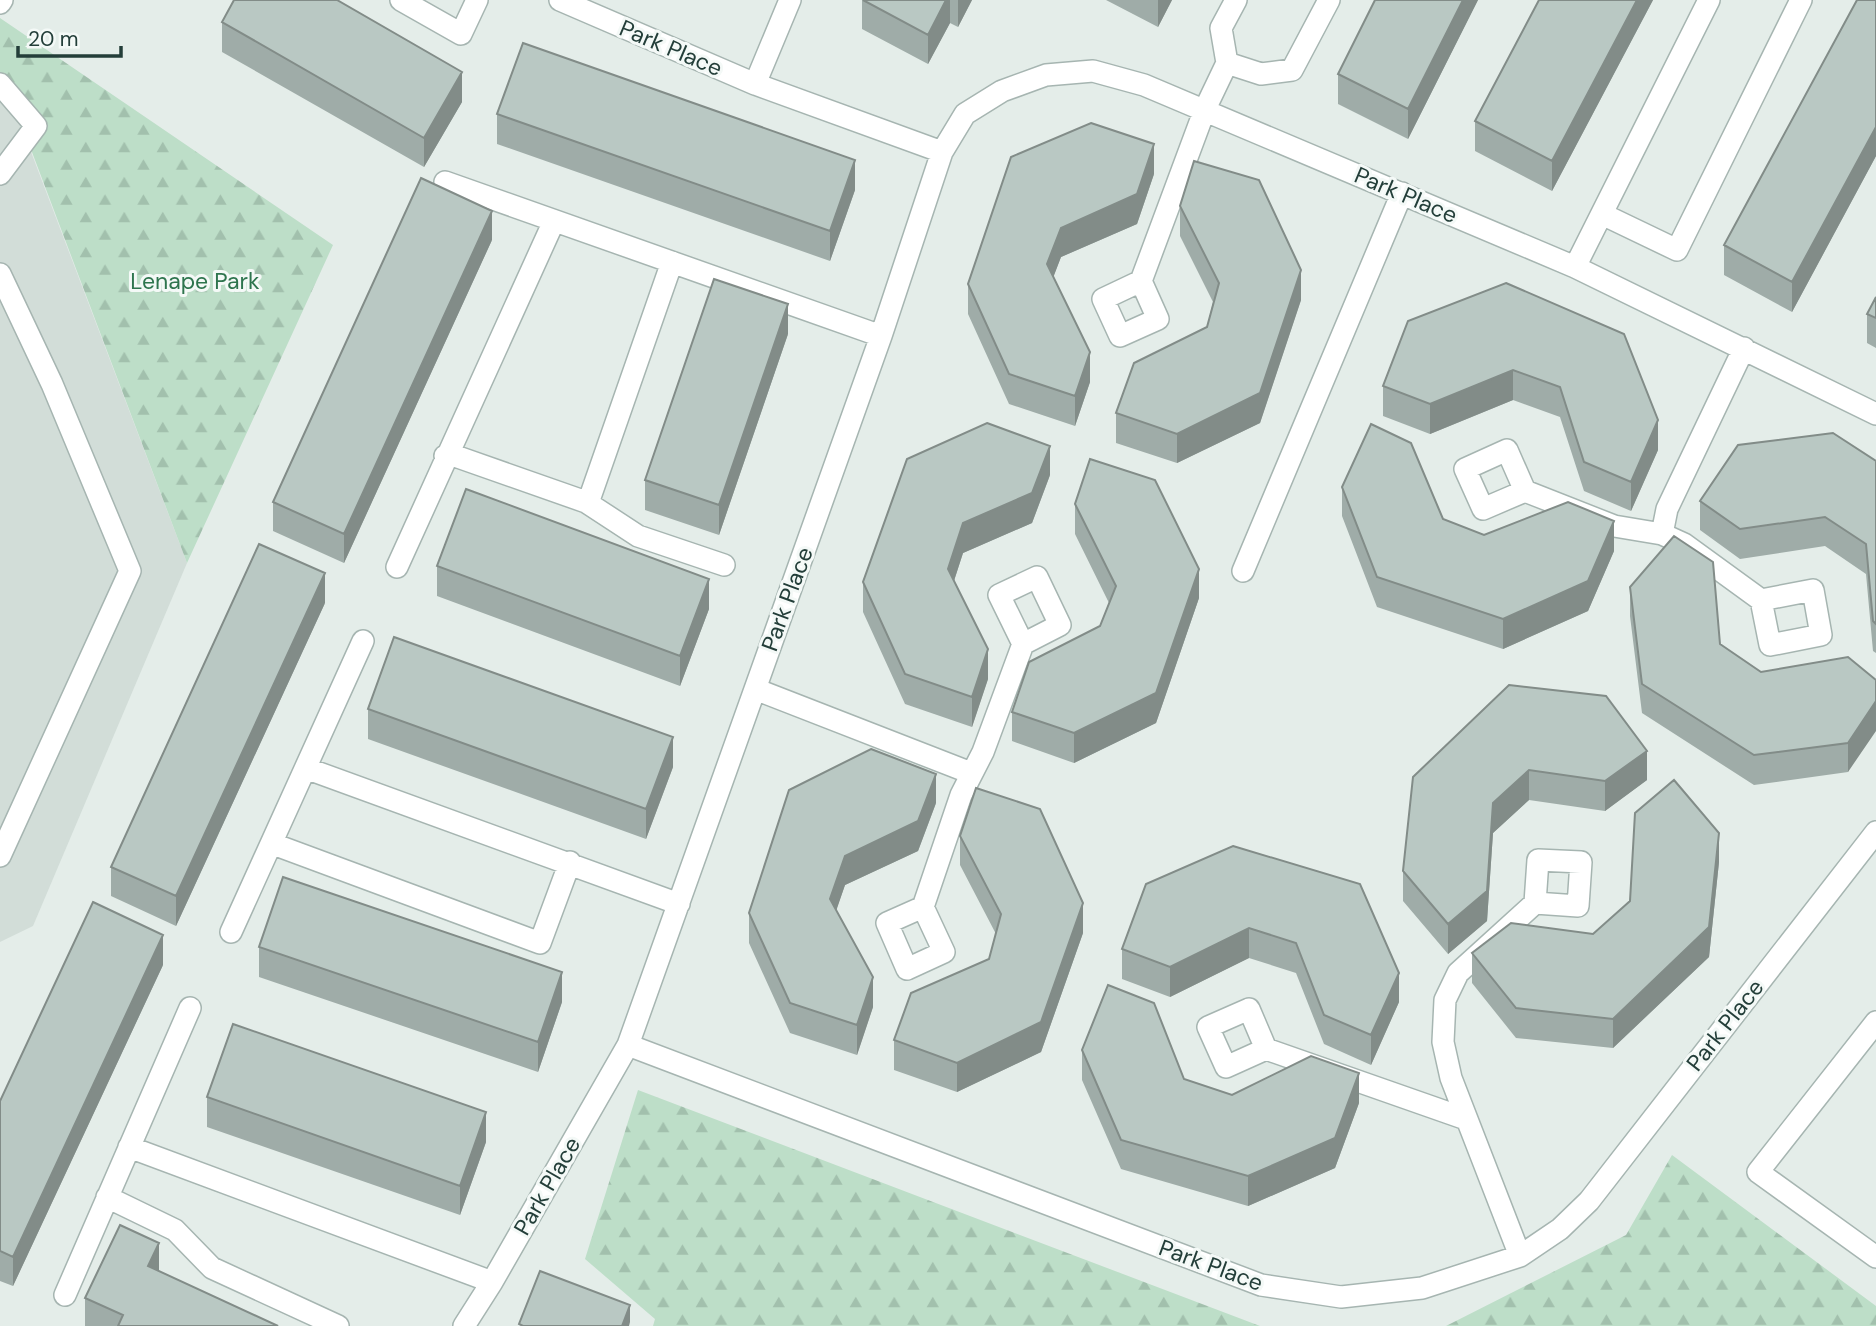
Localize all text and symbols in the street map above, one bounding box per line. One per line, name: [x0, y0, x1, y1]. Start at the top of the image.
street label: Park Place: [615, 13, 727, 83]
scale bar: [18, 14, 121, 58]
text: 20 m: [28, 25, 79, 53]
street label: Park Place: [1350, 160, 1462, 230]
park label: Lenape Park: [130, 266, 260, 296]
street label: Park Place: [754, 543, 820, 655]
street label: Park Place: [1680, 973, 1770, 1077]
street label: Park Place: [507, 1131, 587, 1241]
street label: Park Place: [1155, 1232, 1267, 1298]

